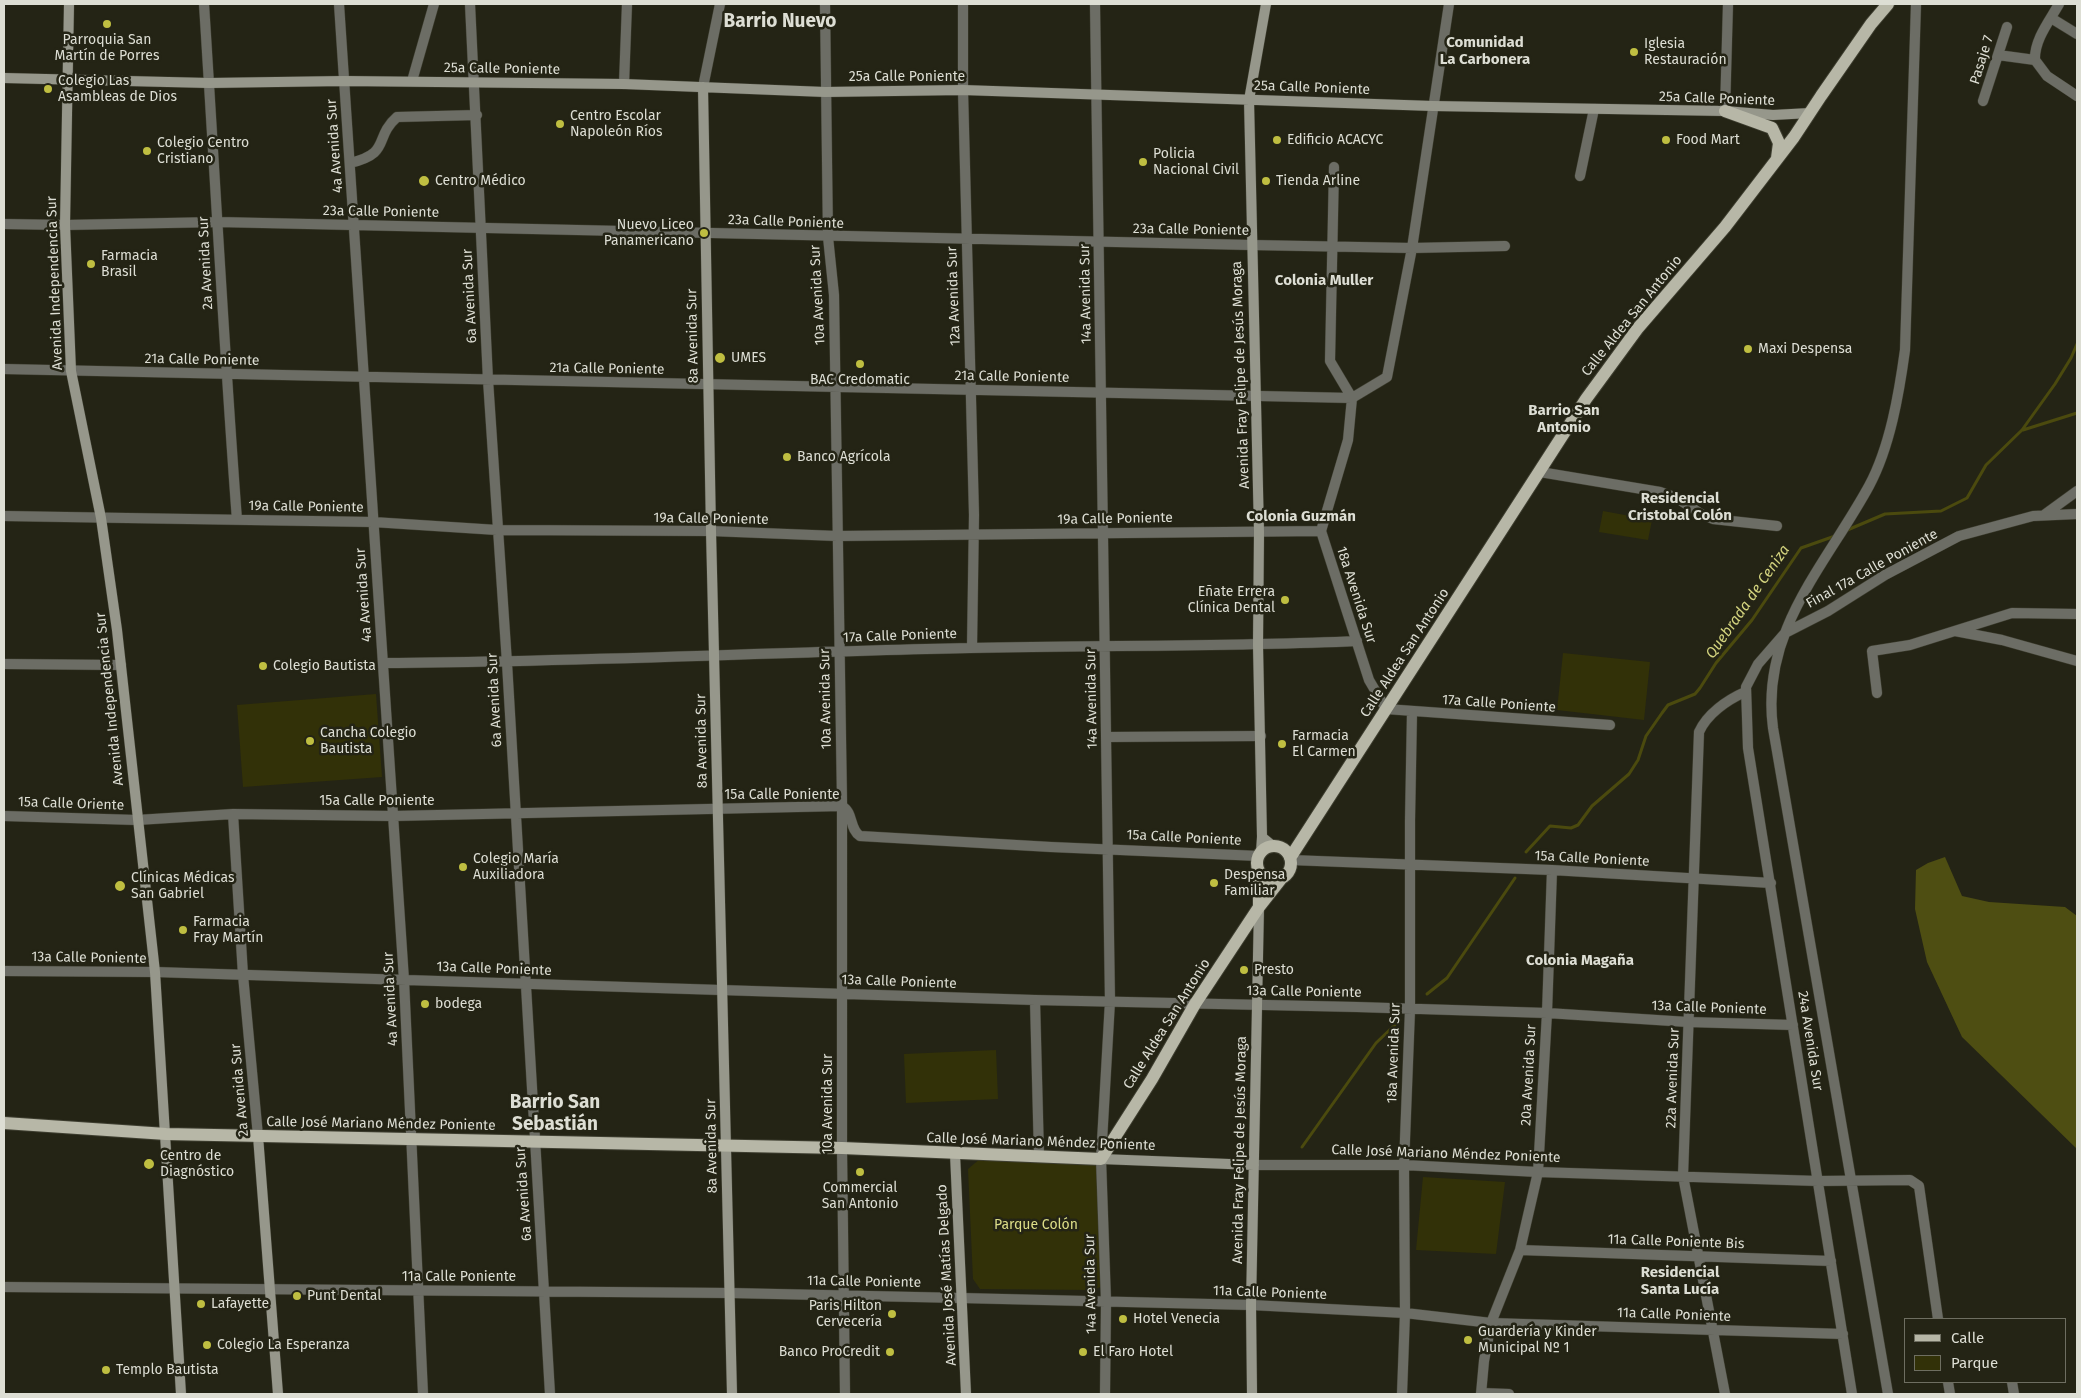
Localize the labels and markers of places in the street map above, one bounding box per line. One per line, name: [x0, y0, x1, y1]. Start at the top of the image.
marker: Parroquia San Martín de Porres: [101, 18, 113, 30]
place label: Parroquia San Martín de Porres: [55, 32, 159, 64]
place label: Iglesia Restauración: [1644, 36, 1727, 68]
marker: Iglesia Restauración: [1628, 46, 1640, 58]
place label: Colegio Las Asambleas de Dios: [58, 73, 177, 105]
marker: Colegio Las Asambleas de Dios: [42, 83, 54, 95]
place label: Centro Escolar Napoleón Ríos: [570, 108, 663, 140]
marker: Centro Escolar Napoleón Ríos: [554, 118, 566, 130]
place label: Edificio ACACYC: [1287, 132, 1383, 148]
place label: Food Mart: [1676, 132, 1740, 148]
marker: Edificio ACACYC: [1271, 134, 1283, 146]
marker: Food Mart: [1660, 134, 1672, 146]
place label: Colegio Centro Cristiano: [157, 135, 249, 168]
marker: Colegio Centro Cristiano: [141, 145, 153, 157]
place label: Policia Nacional Civil: [1153, 146, 1239, 178]
marker: Policia Nacional Civil: [1137, 156, 1149, 168]
place label: Centro Médico: [435, 173, 526, 189]
place label: Tienda Arline: [1276, 173, 1360, 189]
marker: Centro Médico: [417, 174, 431, 188]
marker: Tienda Arline: [1260, 175, 1272, 187]
place label: Nuevo Liceo Panamericano: [604, 217, 694, 250]
marker: Nuevo Liceo Panamericano: [698, 227, 710, 239]
place label: Farmacia Brasil: [101, 248, 158, 280]
marker: Farmacia Brasil: [85, 258, 97, 270]
place label: Maxi Despensa: [1758, 341, 1852, 357]
marker: Maxi Despensa: [1742, 343, 1754, 355]
place label: UMES: [731, 350, 766, 366]
marker: UMES: [713, 351, 727, 365]
marker: BAC Credomatic: [854, 358, 866, 370]
place label: BAC Credomatic: [810, 372, 910, 388]
place label: Banco Agrícola: [797, 449, 891, 465]
marker: Banco Agrícola: [781, 451, 793, 463]
place label: Eñate Errera Clínica Dental: [1188, 584, 1275, 616]
marker: Eñate Errera Clínica Dental: [1279, 594, 1291, 606]
place label: Colegio Bautista: [273, 658, 376, 674]
marker: Colegio Bautista: [257, 660, 269, 672]
place label: Cancha Colegio Bautista: [320, 725, 417, 758]
place label: Farmacia El Carmen: [1292, 728, 1356, 760]
marker: Cancha Colegio Bautista: [304, 735, 316, 747]
marker: Farmacia El Carmen: [1276, 738, 1288, 750]
place label: Colegio María Auxiliadora: [473, 851, 559, 884]
marker: Colegio María Auxiliadora: [457, 861, 469, 873]
place label: Despensa Familiar: [1224, 867, 1285, 900]
place label: Clínicas Médicas San Gabriel: [131, 870, 235, 902]
marker: Despensa Familiar: [1208, 877, 1220, 889]
marker: Clínicas Médicas San Gabriel: [113, 879, 127, 893]
place label: Farmacia Fray Martín: [193, 914, 263, 946]
marker: Farmacia Fray Martín: [177, 924, 189, 936]
place label: Presto: [1254, 962, 1294, 978]
marker: Presto: [1238, 964, 1250, 976]
place label: bodega: [435, 996, 482, 1012]
marker: bodega: [419, 998, 431, 1010]
place label: Centro de Diagnóstico: [160, 1148, 234, 1180]
marker: Centro de Diagnóstico: [142, 1157, 156, 1171]
marker: Commercial San Antonio: [854, 1166, 866, 1178]
place label: Commercial San Antonio: [822, 1180, 898, 1212]
place label: Punt Dental: [307, 1288, 381, 1304]
marker: Punt Dental: [291, 1290, 303, 1302]
place label: Lafayette: [211, 1296, 269, 1312]
marker: Lafayette: [195, 1298, 207, 1310]
place label: Paris Hilton Cervecería: [809, 1298, 882, 1330]
marker: Paris Hilton Cervecería: [886, 1308, 898, 1320]
place label: Hotel Venecia: [1133, 1311, 1220, 1327]
marker: Hotel Venecia: [1117, 1313, 1129, 1325]
place label: Guardería y Kinder Municipal Nº 1: [1478, 1324, 1597, 1356]
marker: Guardería y Kinder Municipal Nº 1: [1462, 1334, 1474, 1346]
place label: Colegio La Esperanza: [217, 1337, 350, 1353]
marker: Colegio La Esperanza: [201, 1339, 213, 1351]
place label: Banco ProCredit: [779, 1344, 880, 1360]
place label: El Faro Hotel: [1093, 1344, 1173, 1360]
marker: Banco ProCredit: [884, 1346, 896, 1358]
marker: El Faro Hotel: [1077, 1346, 1089, 1358]
place label: Templo Bautista: [116, 1362, 219, 1378]
marker: Templo Bautista: [100, 1364, 112, 1376]

